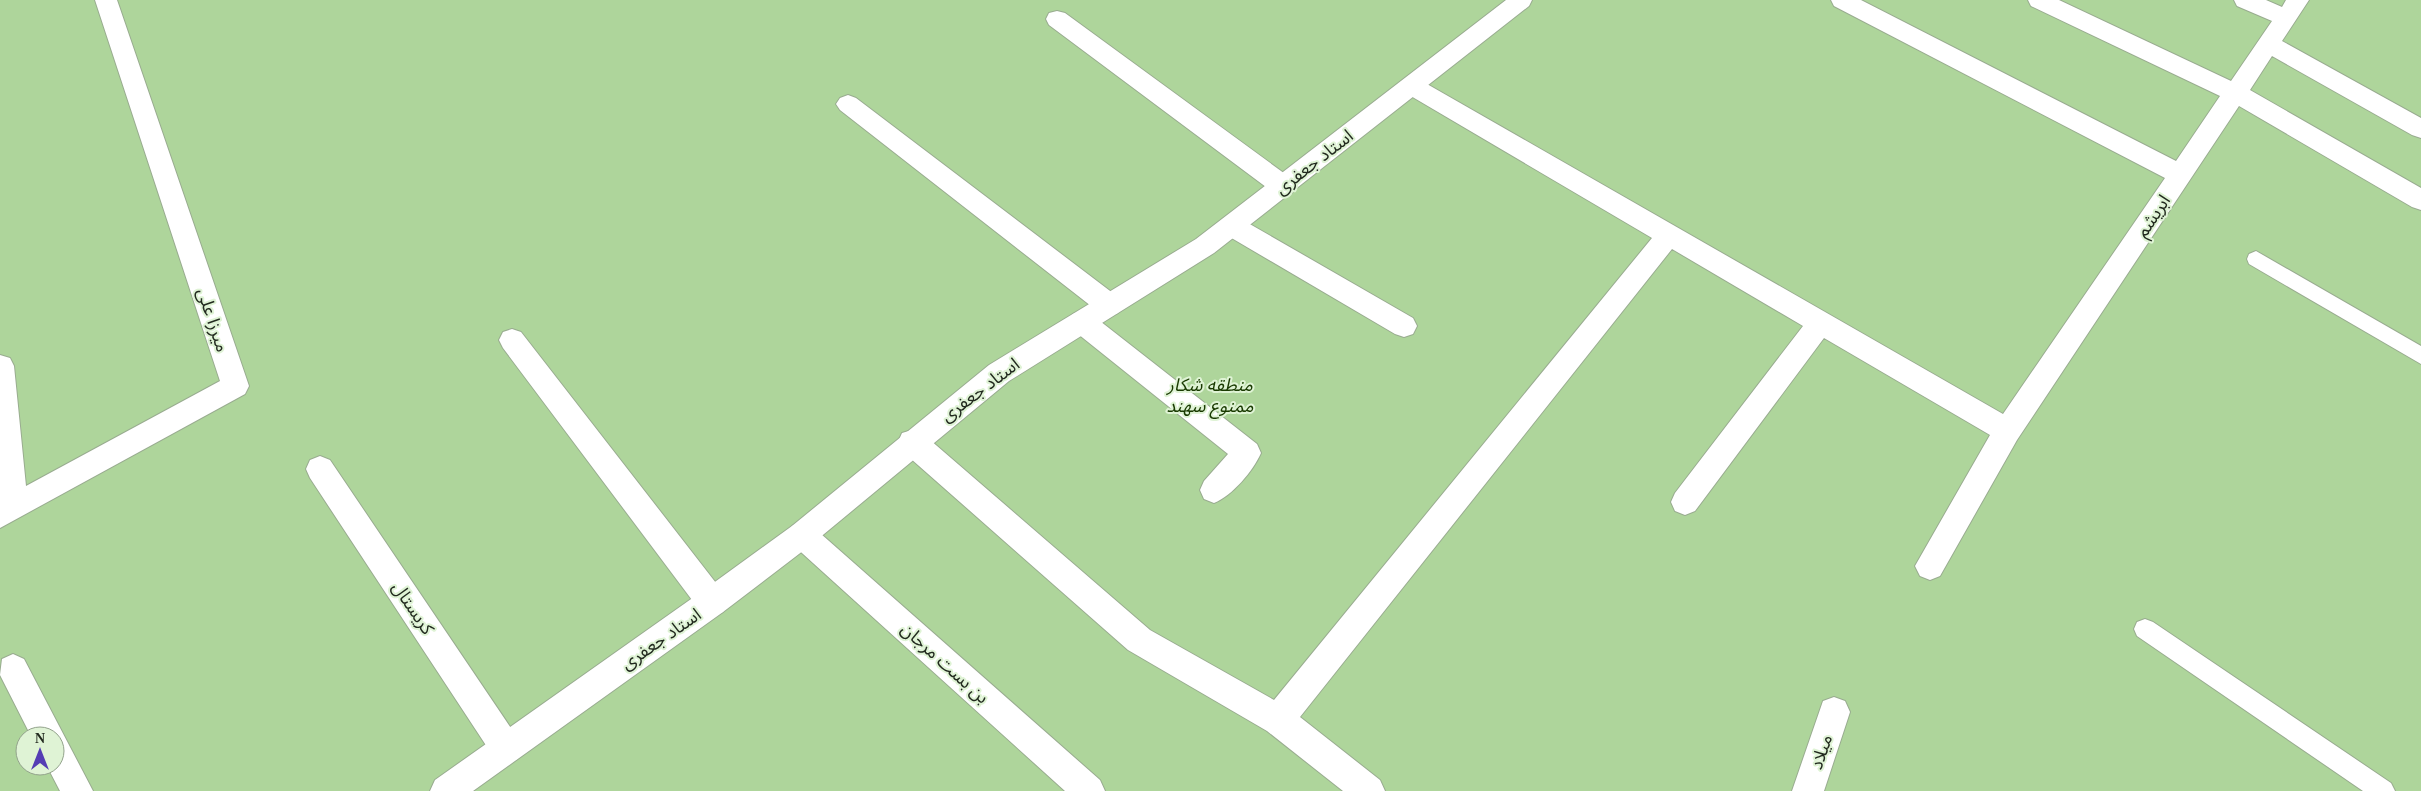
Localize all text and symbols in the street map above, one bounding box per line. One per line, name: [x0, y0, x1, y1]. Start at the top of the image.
street label: استاد جعفری: [1271, 125, 1357, 199]
street label: ابریشم: [2132, 191, 2177, 243]
street label: میرزا علی: [192, 286, 233, 355]
street label: استاد جعفری: [937, 354, 1024, 427]
park label: منطقه شکار ممنوع سهند: [1165, 375, 1254, 420]
street label: کریستال: [387, 578, 438, 639]
street label: استاد جعفری: [617, 604, 705, 675]
street label: بن بست مرجان: [896, 618, 993, 708]
north arrow: [15, 726, 65, 776]
text: N: [35, 731, 45, 746]
street label: میلاد: [1806, 732, 1836, 772]

